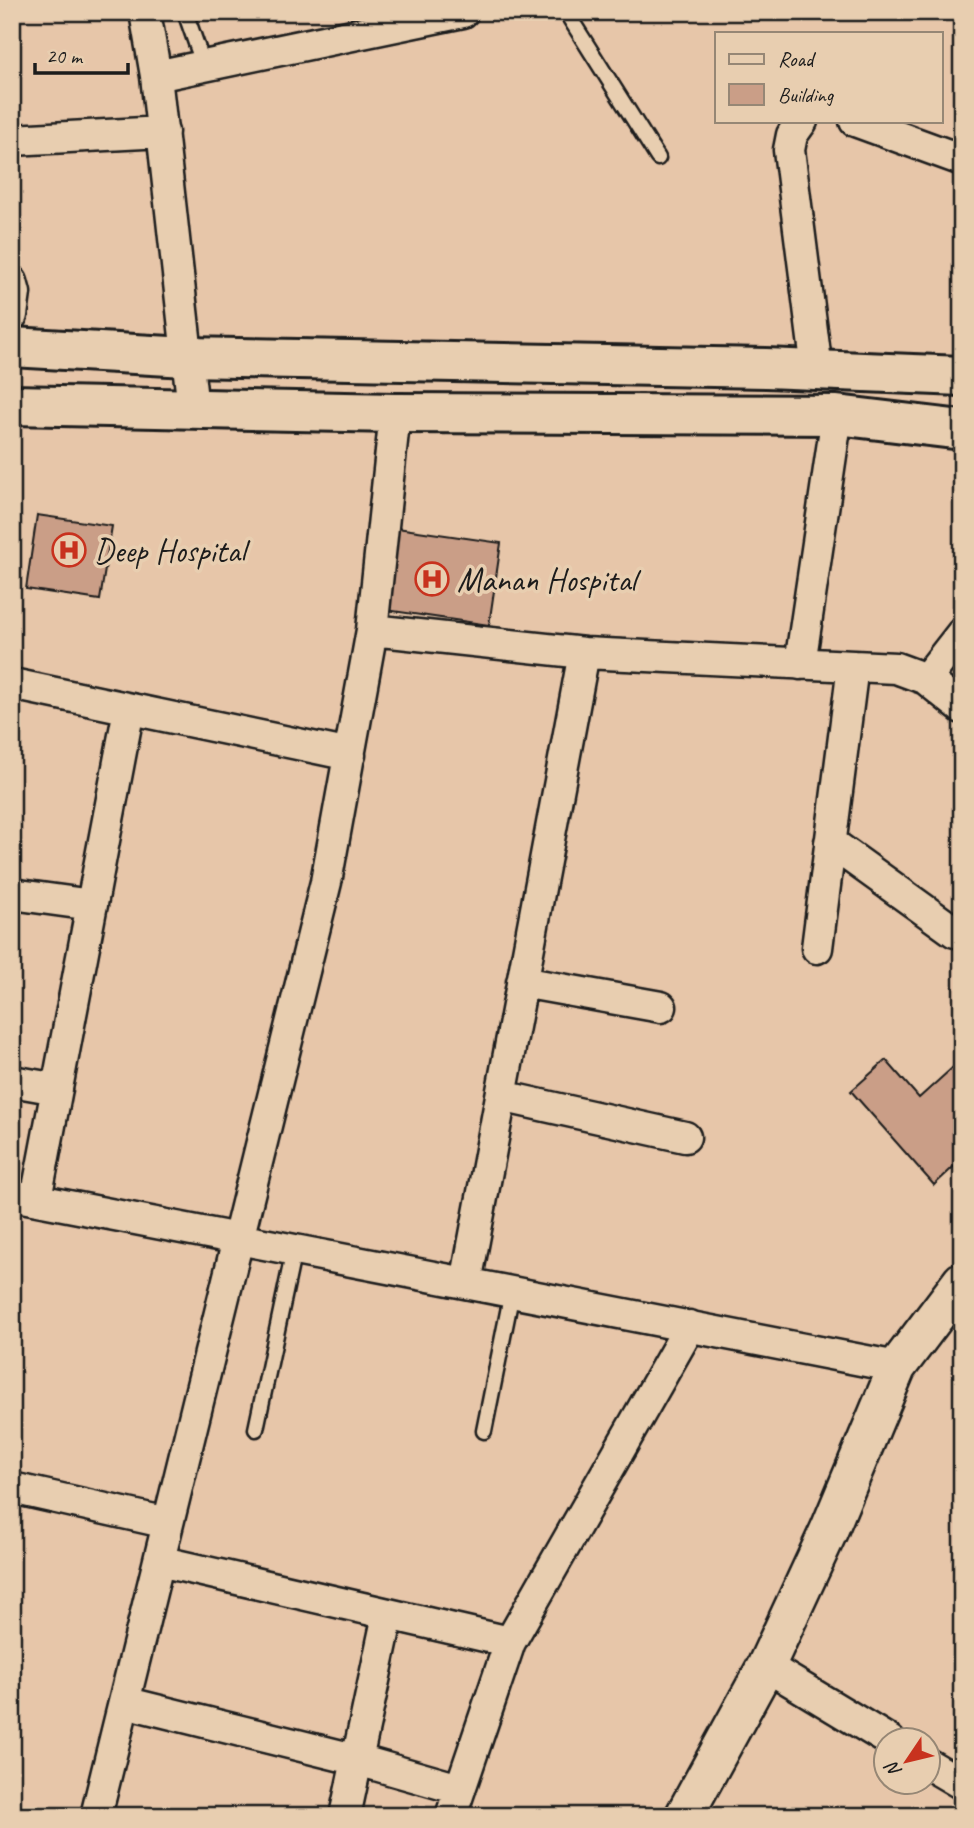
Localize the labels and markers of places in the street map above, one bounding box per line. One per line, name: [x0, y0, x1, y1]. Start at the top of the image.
place label: Deep Hospital: [94, 530, 251, 572]
hospital icon: Deep Hospital: [50, 531, 88, 569]
place label: Manan Hospital: [457, 559, 641, 601]
hospital icon: Manan Hospital: [413, 560, 451, 598]

